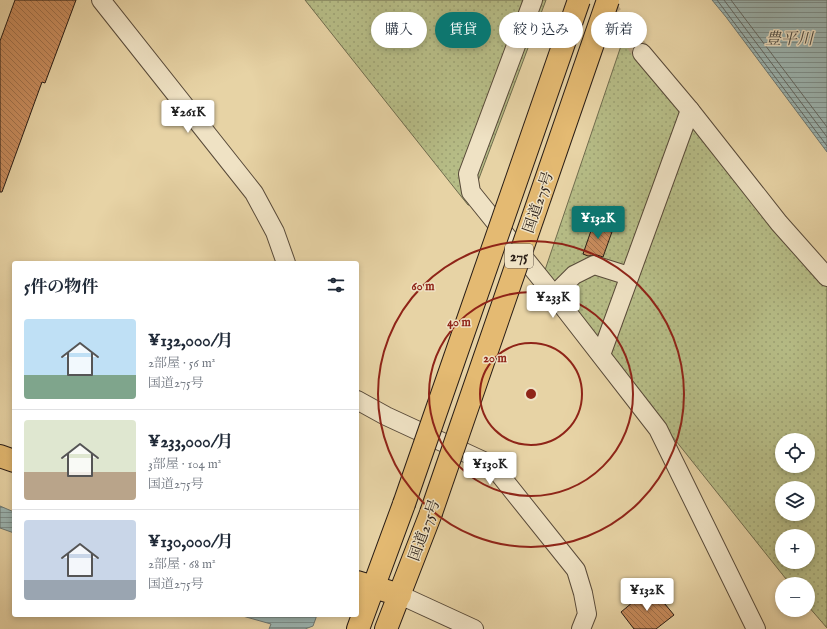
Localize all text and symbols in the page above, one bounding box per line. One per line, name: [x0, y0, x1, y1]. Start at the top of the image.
chip: 購入: [371, 12, 427, 48]
chip: 賃貸: [435, 12, 491, 48]
chip: 絞り込み: [499, 12, 583, 48]
chip: 新着: [591, 12, 647, 48]
water label: 豊平川: [765, 30, 815, 50]
pin: ¥261K: [160, 100, 216, 134]
text: ¥261K: [170, 104, 206, 121]
street label: 国道275号: [519, 169, 558, 236]
pin: ¥132K: [570, 206, 626, 240]
text: ¥132K: [581, 210, 615, 227]
road number: 275: [505, 244, 533, 268]
icon: filters: [325, 274, 347, 296]
text: 5件の物件: [24, 277, 98, 298]
text: 60 m: [412, 279, 435, 294]
pin: ¥233K: [525, 285, 581, 319]
text: ¥233K: [536, 289, 570, 306]
text: 40 m: [447, 315, 472, 330]
text: ¥132,000/月: [148, 331, 233, 352]
icon: home: [56, 335, 104, 383]
text: 20 m: [483, 351, 507, 366]
text: 2部屋 · 56 m²: [148, 355, 215, 372]
text: 国道275号: [148, 375, 204, 392]
centre of rings: [524, 387, 538, 401]
text: ¥233,000/月: [148, 432, 233, 453]
map controls: [775, 433, 815, 617]
button: locate: [775, 433, 815, 473]
icon: home: [56, 436, 104, 484]
pin: ¥130K: [462, 452, 518, 486]
text: 3部屋 · 104 m²: [148, 456, 221, 473]
text: ¥130K: [473, 456, 507, 473]
text: 国道275号: [148, 476, 204, 493]
button: layers: [775, 481, 815, 521]
street label: 国道275号: [405, 497, 444, 564]
button: +: [775, 529, 815, 569]
text: ¥130,000/月: [148, 532, 234, 553]
icon: home: [56, 536, 104, 584]
text: 2部屋 · 68 m²: [148, 556, 216, 573]
text: 国道275号: [148, 576, 204, 593]
button: −: [775, 577, 815, 617]
pin: ¥132K: [619, 578, 675, 612]
text: ¥132K: [630, 582, 664, 599]

